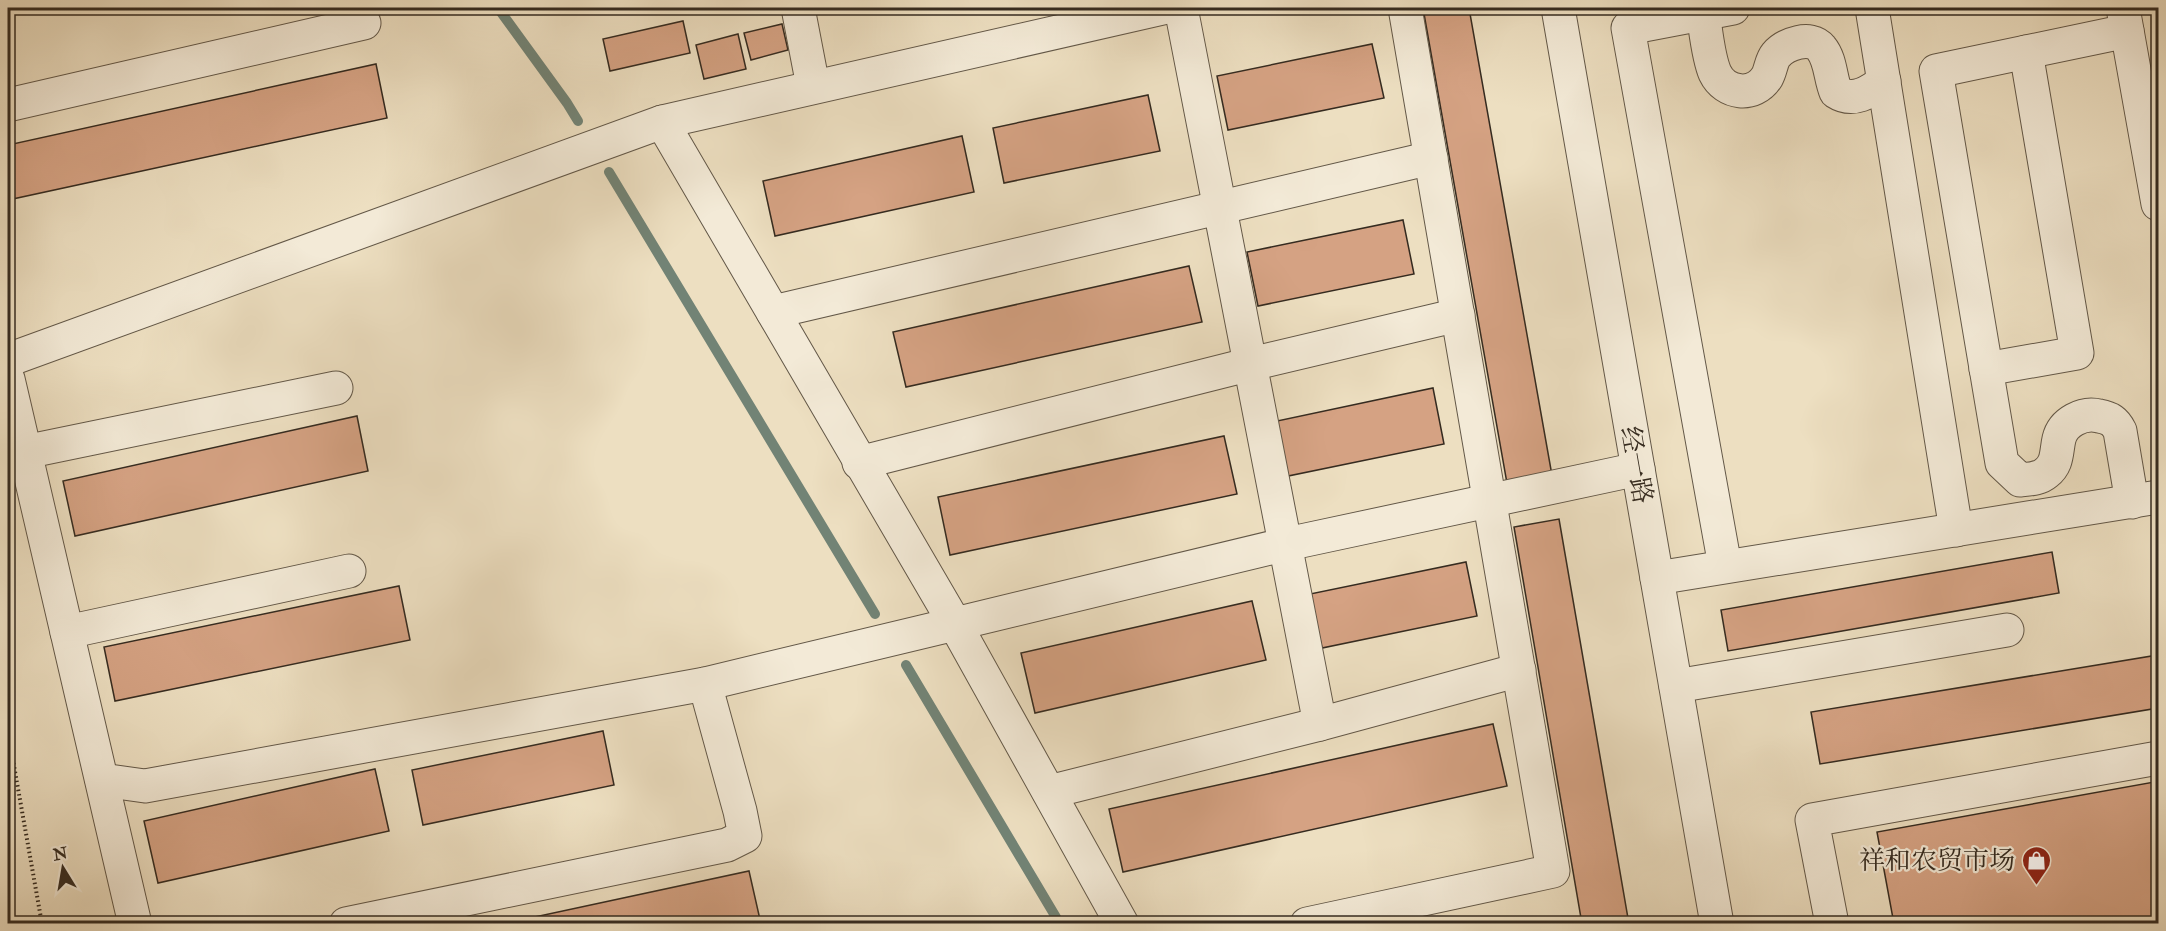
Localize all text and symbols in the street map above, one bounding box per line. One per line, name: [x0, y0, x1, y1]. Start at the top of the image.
street label: 经一路: [1613, 424, 1659, 506]
north arrow: [33, 838, 93, 898]
text: N: [50, 843, 70, 866]
shop icon: 祥和农贸市场: [2020, 844, 2052, 886]
place label: 祥和农贸市场: [1859, 845, 2015, 877]

